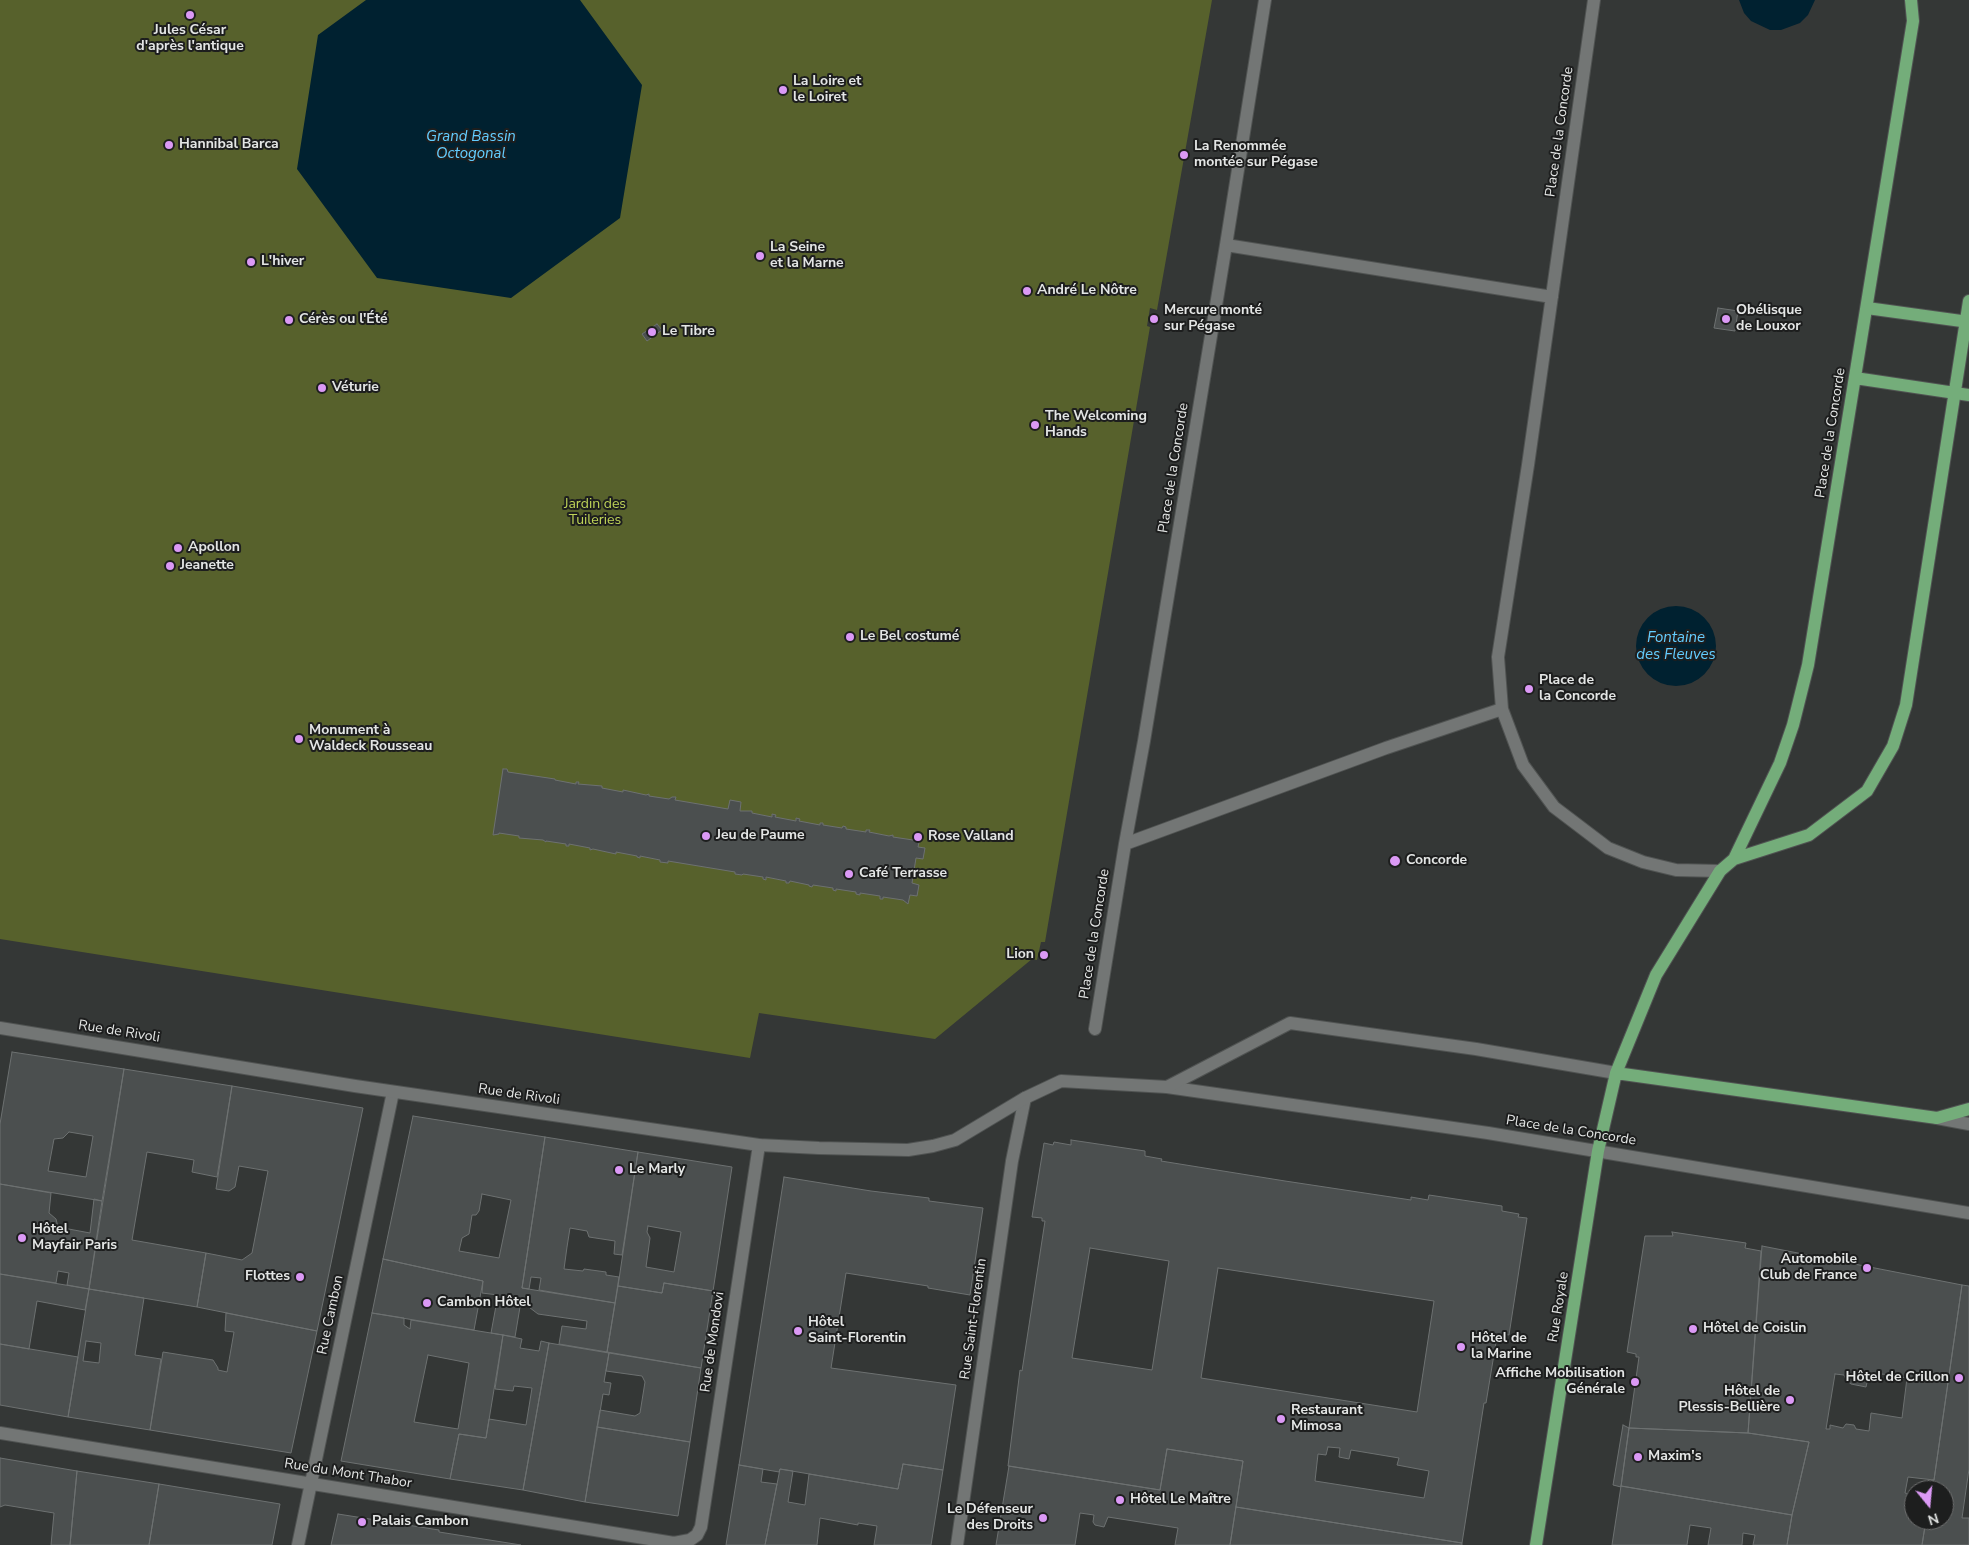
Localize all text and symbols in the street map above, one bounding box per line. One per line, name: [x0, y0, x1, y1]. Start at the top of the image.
marker: Jules César d'après l'antique: [184, 9, 196, 21]
place label: Jules César d'après l'antique: [136, 23, 244, 56]
street label: Place de la Concorde: [1543, 66, 1577, 198]
place label: La Loire et le Loiret: [793, 74, 861, 106]
marker: La Loire et le Loiret: [777, 84, 789, 96]
water label: Grand Bassin Octogonal: [426, 128, 516, 163]
place label: Hannibal Barca: [179, 137, 279, 153]
marker: Hannibal Barca: [163, 139, 175, 151]
place label: La Renommée montée sur Pégase: [1194, 139, 1318, 172]
marker: La Renommée montée sur Pégase: [1178, 149, 1190, 161]
place label: La Seine et la Marne: [770, 240, 844, 272]
marker: La Seine et la Marne: [754, 250, 766, 262]
place label: L'hiver: [261, 254, 304, 270]
marker: L'hiver: [245, 256, 257, 268]
place label: André Le Nôtre: [1037, 283, 1137, 299]
marker: André Le Nôtre: [1021, 285, 1033, 297]
place label: Mercure monté sur Pégase: [1164, 303, 1262, 336]
place label: Obélisque de Louxor: [1736, 303, 1802, 336]
place label: Cérès ou l'Été: [299, 312, 388, 328]
marker: Mercure monté sur Pégase: [1148, 313, 1160, 325]
marker: Obélisque de Louxor: [1720, 313, 1732, 325]
marker: Cérès ou l'Été: [283, 314, 295, 326]
place label: Le Tibre: [662, 324, 715, 340]
marker: Le Tibre: [646, 326, 658, 338]
street label: Place de la Concorde: [1812, 367, 1850, 499]
place label: Véturie: [332, 380, 379, 396]
marker: Véturie: [316, 382, 328, 394]
street label: Place de la Concorde: [1155, 402, 1193, 534]
place label: The Welcoming Hands: [1045, 409, 1147, 442]
marker: The Welcoming Hands: [1029, 419, 1041, 431]
park label: Jardin des Tuileries: [564, 497, 626, 530]
place label: Apollon: [188, 540, 240, 556]
marker: Apollon: [172, 542, 184, 554]
place label: Jeanette: [180, 558, 234, 574]
marker: Jeanette: [164, 560, 176, 572]
place label: Le Bel costumé: [860, 629, 959, 645]
water label: Fontaine des Fleuves: [1636, 629, 1716, 664]
marker: Le Bel costumé: [844, 631, 856, 643]
place label: Place de la Concorde: [1539, 673, 1616, 706]
marker: Place de la Concorde: [1523, 683, 1535, 695]
place label: Monument à Waldeck Rousseau: [309, 723, 432, 756]
marker: Monument à Waldeck Rousseau: [293, 733, 305, 745]
place label: Jeu de Paume: [716, 828, 805, 844]
place label: Rose Valland: [928, 829, 1014, 845]
marker: Jeu de Paume: [700, 830, 712, 842]
marker: Rose Valland: [912, 831, 924, 843]
place label: Concorde: [1406, 853, 1467, 869]
marker: Concorde: [1388, 854, 1402, 868]
place label: Café Terrasse: [859, 866, 947, 882]
marker: Café Terrasse: [843, 868, 855, 880]
street label: Place de la Concorde: [1076, 868, 1114, 1000]
place label: Lion: [1006, 947, 1034, 963]
marker: Lion: [1038, 949, 1050, 961]
street label: Rue de Rivoli: [77, 1017, 161, 1047]
street label: Rue de Rivoli: [477, 1081, 561, 1109]
street label: Place de la Concorde: [1505, 1112, 1637, 1150]
place label: Le Marly: [629, 1162, 685, 1178]
marker: Le Marly: [613, 1164, 625, 1176]
place label: Hôtel Mayfair Paris: [32, 1222, 117, 1254]
marker: Hôtel Mayfair Paris: [16, 1232, 28, 1244]
place label: Automobile Club de France: [1760, 1252, 1857, 1284]
street label: Rue Saint-Florentin: [957, 1257, 991, 1381]
marker: Automobile Club de France: [1861, 1262, 1873, 1274]
place label: Flottes: [245, 1269, 290, 1285]
marker: Flottes: [294, 1271, 306, 1283]
street label: Rue Royale: [1545, 1271, 1573, 1343]
street label: Rue Cambon: [314, 1274, 348, 1356]
street label: Rue de Mondovi: [698, 1291, 728, 1393]
place label: Cambon Hôtel: [437, 1295, 531, 1311]
marker: Cambon Hôtel: [421, 1297, 433, 1309]
place label: Hôtel Saint-Florentin: [808, 1315, 906, 1348]
place label: Hôtel de Coislin: [1703, 1321, 1806, 1337]
marker: Hôtel de Coislin: [1687, 1323, 1699, 1335]
marker: Hôtel Saint-Florentin: [792, 1325, 804, 1337]
place label: Hôtel de la Marine: [1471, 1331, 1532, 1364]
marker: Hôtel de la Marine: [1455, 1341, 1467, 1353]
place label: Affiche Mobilisation Générale: [1495, 1366, 1625, 1398]
place label: Hôtel de Crillon: [1846, 1370, 1949, 1386]
marker: Hôtel de Crillon: [1953, 1372, 1965, 1384]
marker: Affiche Mobilisation Générale: [1629, 1376, 1641, 1388]
place label: Hôtel de Plessis-Bellière: [1678, 1384, 1780, 1416]
marker: Hôtel de Plessis-Bellière: [1784, 1394, 1796, 1406]
place label: Restaurant Mimosa: [1291, 1403, 1363, 1435]
marker: Restaurant Mimosa: [1275, 1413, 1287, 1425]
place label: Maxim's: [1648, 1449, 1702, 1465]
marker: Maxim's: [1632, 1451, 1644, 1463]
street label: Rue du Mont Thabor: [283, 1456, 413, 1492]
north arrow: [1904, 1480, 1954, 1530]
place label: Hôtel Le Maître: [1130, 1492, 1231, 1508]
marker: Hôtel Le Maître: [1114, 1494, 1126, 1506]
place label: Le Défenseur des Droits: [947, 1502, 1033, 1534]
text: N: [1925, 1508, 1941, 1529]
marker: Le Défenseur des Droits: [1037, 1512, 1049, 1524]
place label: Palais Cambon: [372, 1514, 469, 1530]
marker: Palais Cambon: [356, 1516, 368, 1528]

